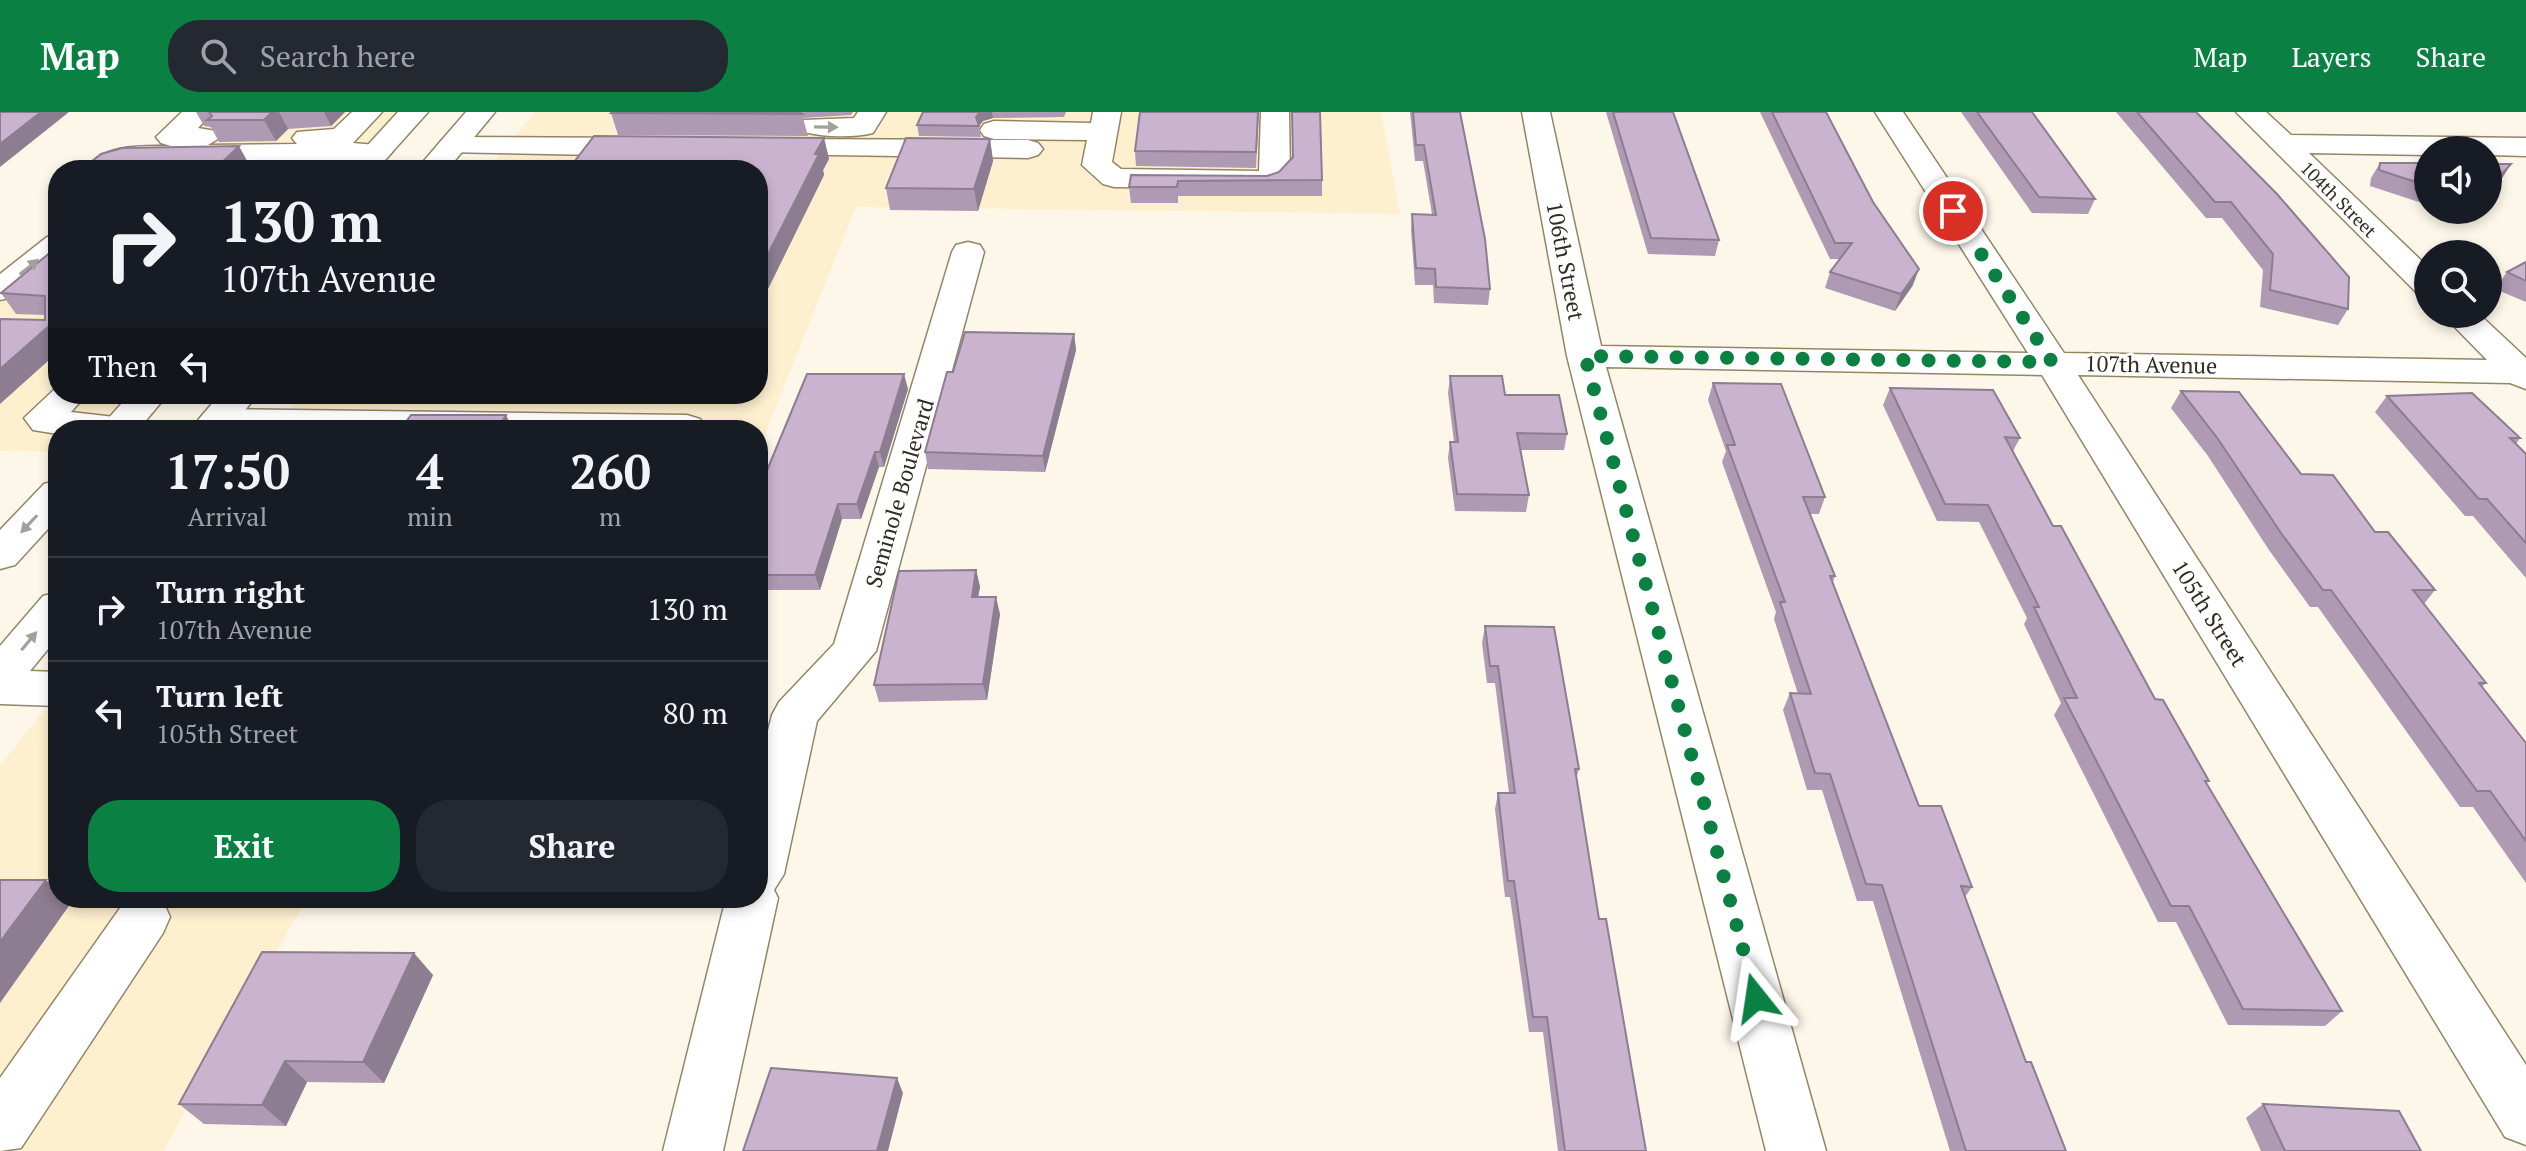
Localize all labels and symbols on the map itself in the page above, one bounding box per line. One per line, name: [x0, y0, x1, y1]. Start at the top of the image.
one-way arrow: [814, 120, 839, 133]
street label: 104th Street: [2296, 156, 2383, 243]
pin: [1919, 177, 1987, 245]
street label: 106th Street: [1540, 199, 1592, 323]
one-way arrow: [19, 259, 39, 276]
street label: 107th Avenue: [2085, 348, 2217, 380]
street label: Seminole Boulevard: [858, 395, 940, 591]
one-way arrow: [20, 514, 38, 533]
street label: 105th Street: [2166, 554, 2254, 672]
one-way arrow: [20, 632, 37, 652]
position arrow: [1714, 956, 1798, 1040]

